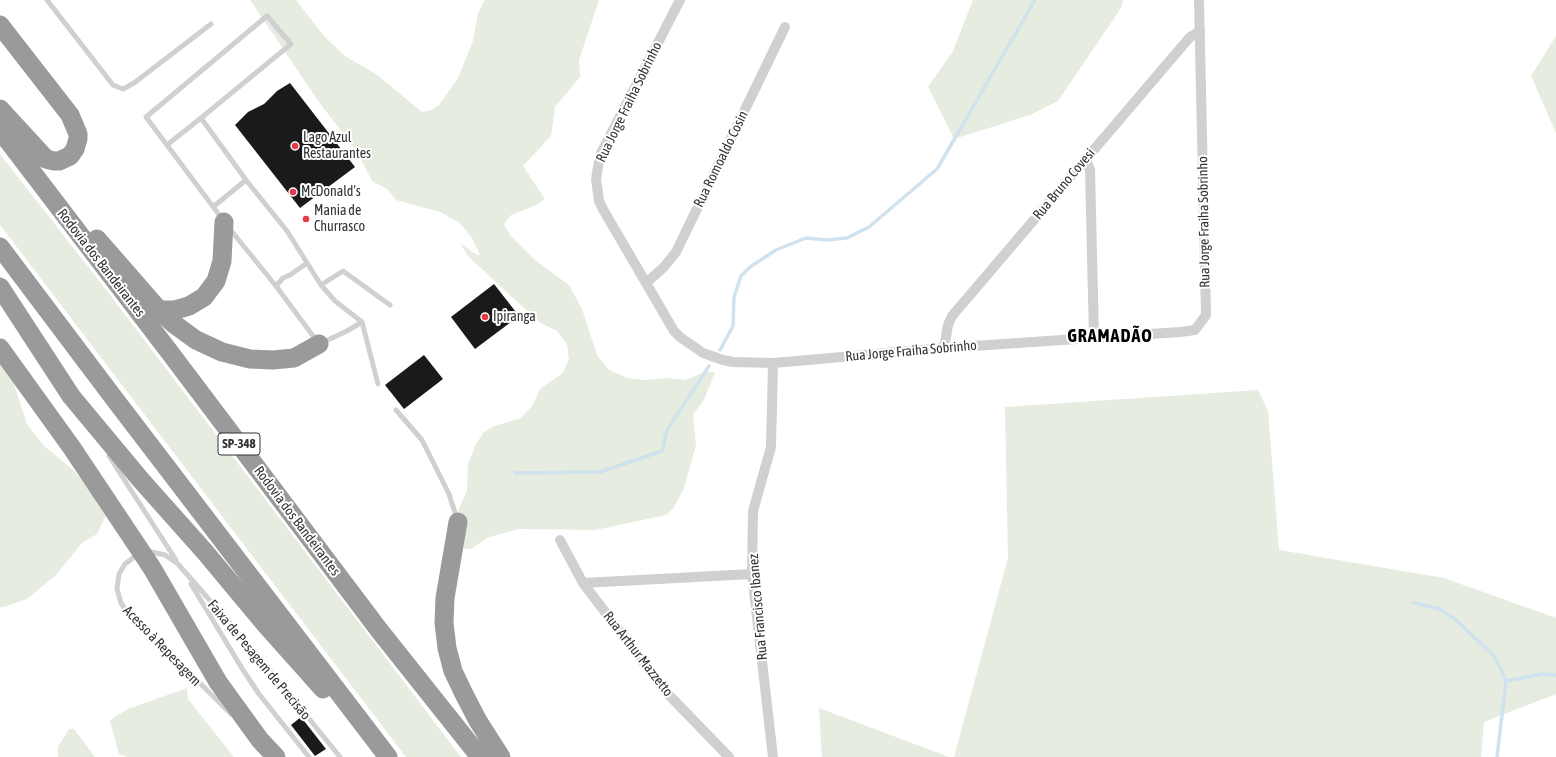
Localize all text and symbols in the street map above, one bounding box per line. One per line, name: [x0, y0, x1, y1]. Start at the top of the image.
street label: Rua Jorge Fraiha Sobrinho: [593, 39, 665, 165]
street label: Rua Romoaldo Cosin: [690, 108, 752, 210]
place label: Lago Azul Restaurantes: [303, 130, 371, 162]
marker: Lago Azul Restaurantes: [290, 141, 300, 151]
street label: Rua Bruno Covesi: [1029, 145, 1099, 223]
street label: Rua Jorge Fraiha Sobrinho: [1194, 156, 1214, 288]
place label: McDonald's: [301, 184, 361, 200]
marker: McDonald's: [288, 187, 298, 197]
place label: Mania de Churrasco: [314, 203, 365, 236]
street label: Rodovia dos Bandeirantes: [54, 206, 148, 320]
marker: Mania de Churrasco: [301, 214, 311, 224]
place label: Ipiranga: [493, 309, 536, 325]
marker: Ipiranga: [480, 312, 490, 322]
district label: GRAMADÃO: [1067, 325, 1153, 347]
street label: Rua Jorge Fraiha Sobrinho: [845, 337, 977, 365]
road number: SP-348: [218, 433, 260, 455]
street label: Rodovia dos Bandeirantes: [250, 463, 344, 579]
street label: Rua Francisco Ibanez: [745, 553, 771, 661]
street label: Faixa de Pesagem de Precisão: [204, 597, 314, 723]
street label: Acesso à Repesagem: [119, 602, 205, 690]
street label: Rua Arthur Mazzetto: [600, 608, 676, 700]

